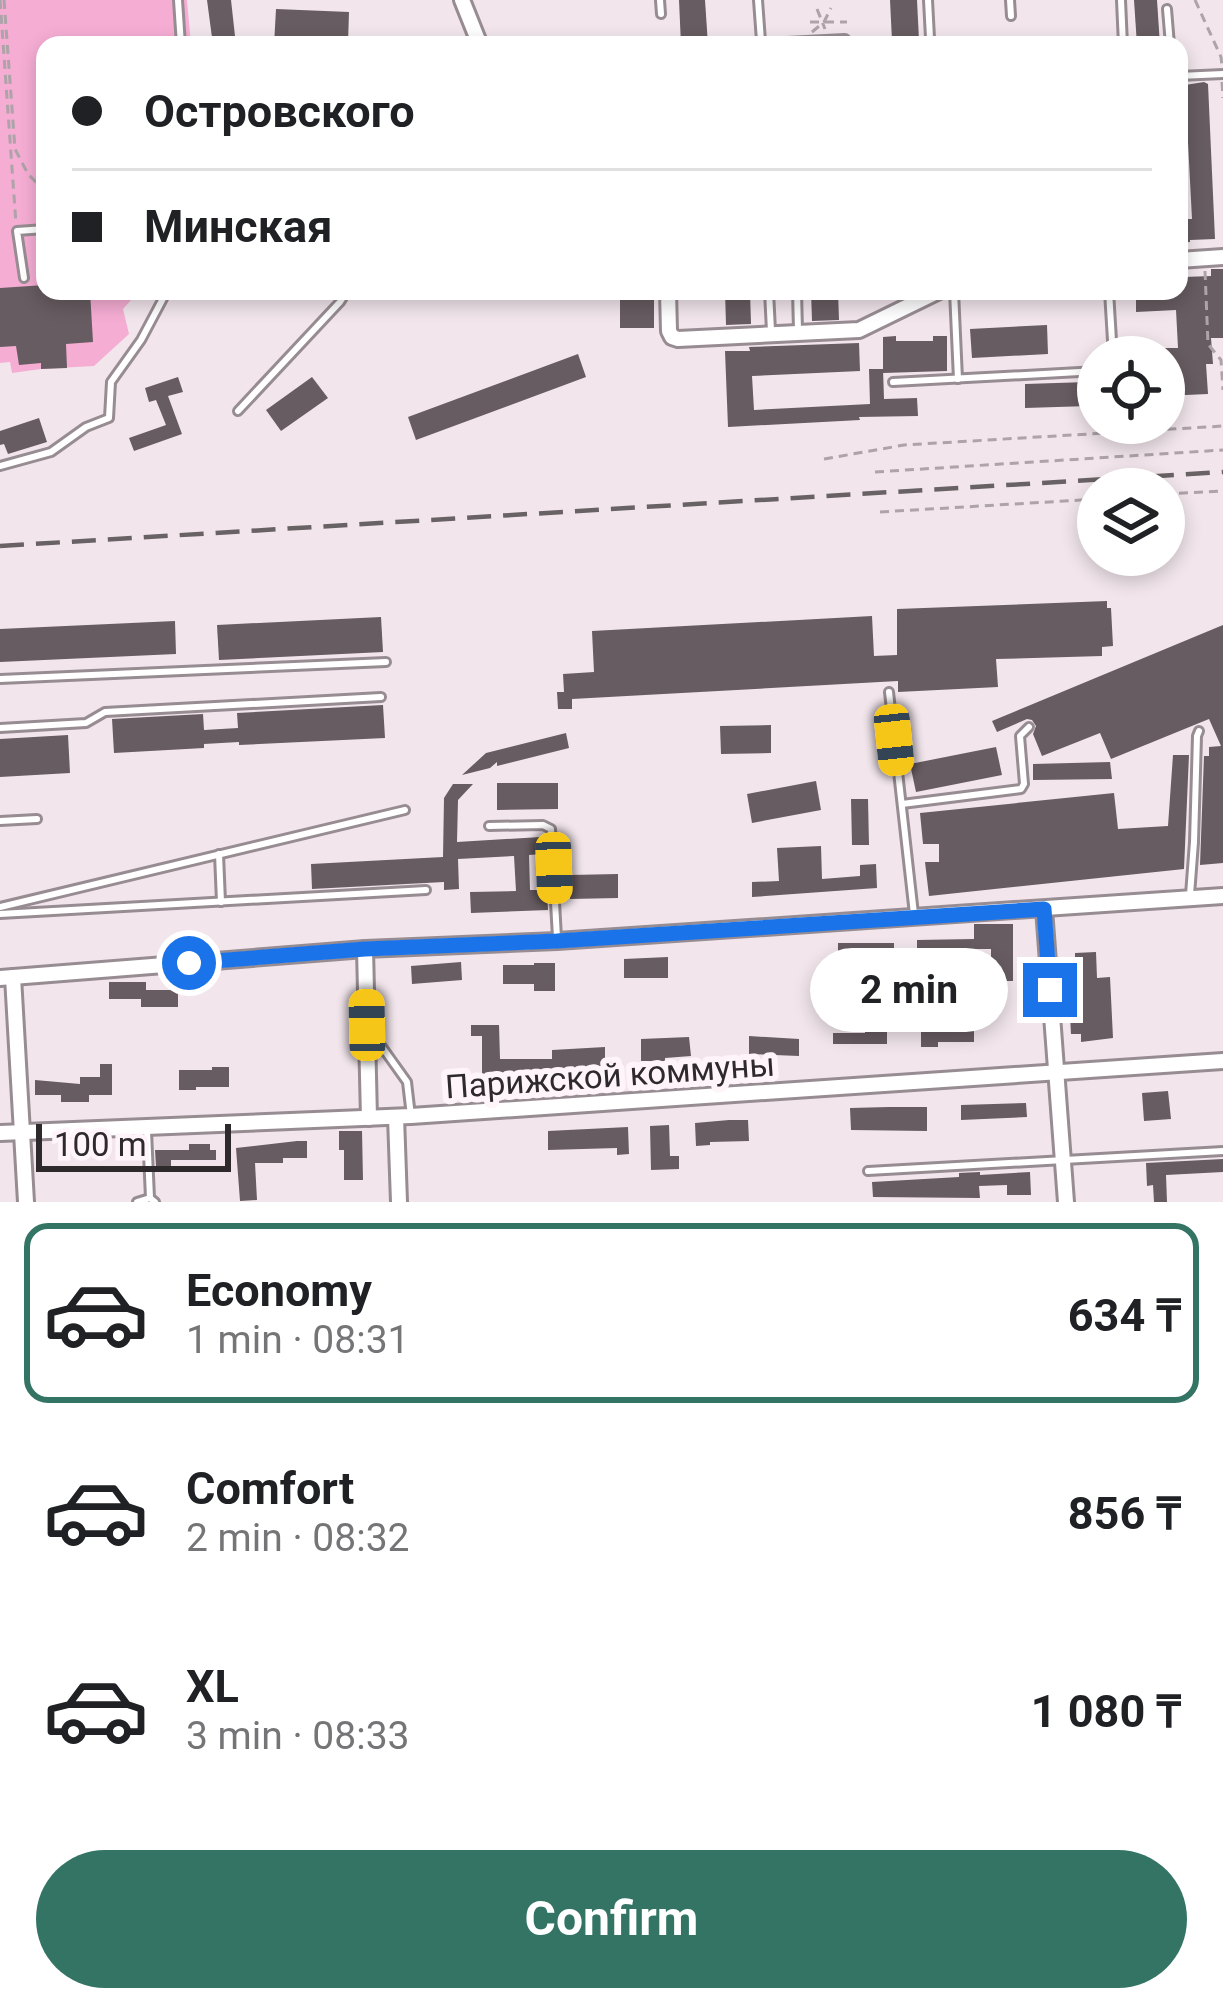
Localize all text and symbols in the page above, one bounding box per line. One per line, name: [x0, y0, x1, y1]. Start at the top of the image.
text: Островского: [144, 85, 415, 138]
text: Минская: [144, 200, 332, 253]
map controls: [1077, 336, 1185, 576]
button: locate: [1077, 336, 1185, 444]
button: layers: [1077, 468, 1185, 576]
car: [872, 702, 916, 778]
car: [535, 831, 573, 905]
route start: [162, 936, 216, 990]
callout: 2 min: [810, 948, 1008, 1032]
route end: [1023, 963, 1077, 1017]
text: 2 min: [860, 967, 958, 1013]
car: [348, 989, 386, 1061]
street label: Парижской коммуны: [444, 1045, 776, 1106]
scale bar: [36, 1118, 231, 1171]
text: 100 m: [54, 1125, 147, 1164]
icon: car: [42, 1259, 150, 1367]
text: Economy: [186, 1264, 372, 1317]
text: 634 ₸: [1068, 1289, 1181, 1342]
text: 1 min · 08:31: [186, 1317, 409, 1363]
icon: car: [42, 1457, 150, 1565]
text: Comfort: [186, 1462, 354, 1515]
text: 856 ₸: [1068, 1487, 1181, 1540]
text: 2 min · 08:32: [186, 1515, 409, 1561]
icon: car: [42, 1655, 150, 1763]
text: XL: [186, 1660, 239, 1713]
text: 1 080 ₸: [1031, 1685, 1181, 1738]
text: 3 min · 08:33: [186, 1713, 409, 1759]
button: Confirm: [36, 1850, 1187, 1988]

